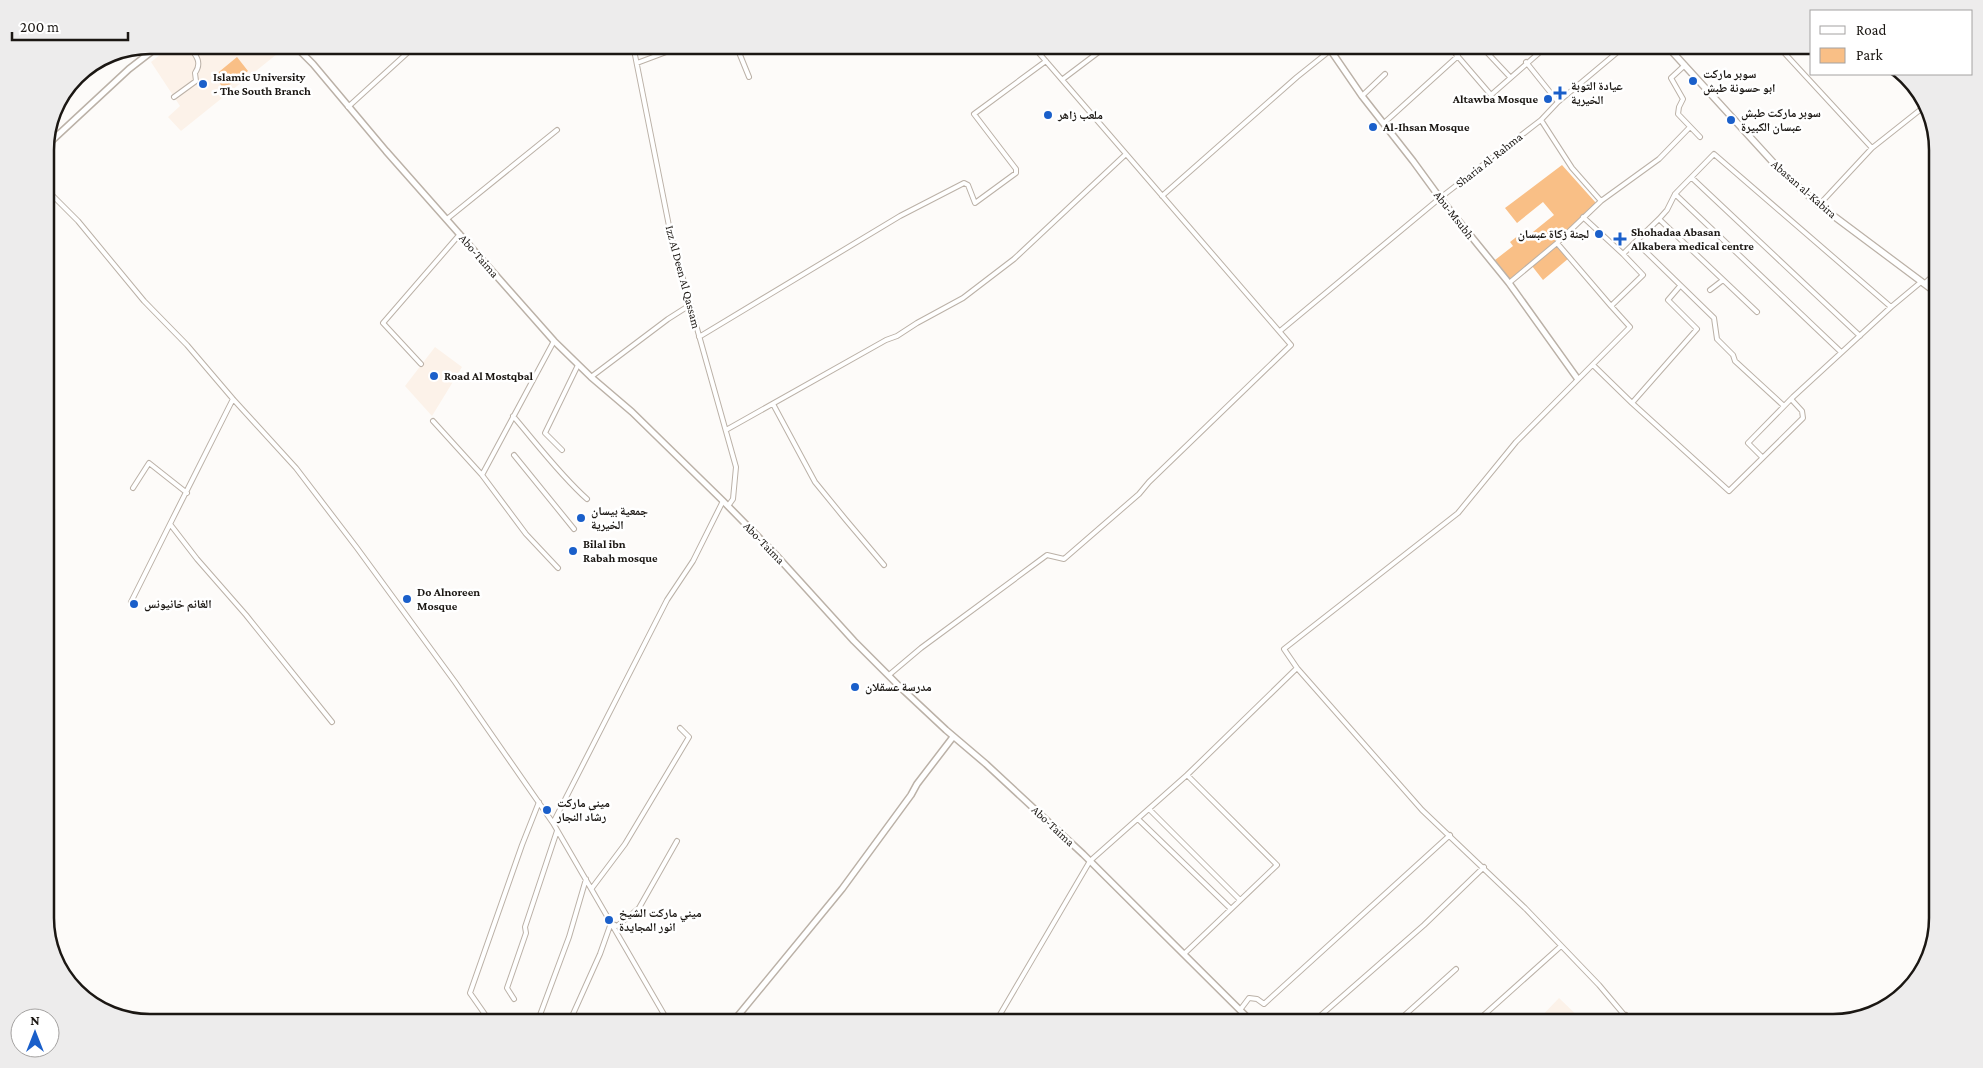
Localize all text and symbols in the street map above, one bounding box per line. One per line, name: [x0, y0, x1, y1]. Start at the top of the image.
scale bar: [12, 10, 129, 42]
legend: [1810, 10, 1973, 75]
text: 200 m: [20, 19, 59, 35]
text: Road: [1856, 22, 1887, 38]
text: Park: [1856, 47, 1883, 63]
place label: سوبر ماركت ابو حسونة طبش: [1703, 67, 1775, 96]
place label: Islamic University - The South Branch: [213, 70, 311, 98]
marker: سوبر ماركت ابو حسونة طبش: [1687, 75, 1699, 87]
marker: Islamic University - The South Branch: [197, 78, 209, 90]
place label: عيادة التوبة الخيرية: [1571, 79, 1623, 107]
marker: عيادة التوبة الخيرية: [1553, 86, 1567, 100]
place label: Altawba Mosque: [1452, 92, 1538, 106]
marker: Altawba Mosque: [1542, 93, 1554, 105]
place label: سوبر ماركت طبش عبسان الكبيرة: [1741, 106, 1821, 135]
place label: ملعب زاهر: [1057, 108, 1103, 122]
marker: ملعب زاهر: [1042, 109, 1054, 121]
marker: سوبر ماركت طبش عبسان الكبيرة: [1725, 114, 1737, 126]
place label: Al-Ihsan Mosque: [1382, 120, 1470, 134]
marker: Al-Ihsan Mosque: [1367, 121, 1379, 133]
street label: Sharia Al-Rahma: [1453, 129, 1526, 190]
street label: Abasan al-Kabira: [1769, 157, 1840, 221]
street label: Abu-Msubh: [1431, 188, 1477, 242]
street label: Izz Al Deen Al Qassam: [663, 224, 704, 330]
place label: Shohadaa Abasan Alkabera medical centre: [1630, 225, 1754, 253]
place label: لجنة زكاة عبسان: [1518, 227, 1589, 242]
marker: لجنة زكاة عبسان: [1593, 228, 1605, 240]
street label: Abo-Taima: [456, 231, 502, 281]
marker: Shohadaa Abasan Alkabera medical centre: [1613, 232, 1627, 246]
place label: Road Al Mostqbal: [444, 369, 534, 383]
marker: Road Al Mostqbal: [428, 370, 440, 382]
place label: جمعية بيسان الخيرية: [591, 504, 648, 532]
marker: جمعية بيسان الخيرية: [575, 512, 587, 524]
street label: Abo-Taima: [740, 519, 788, 567]
place label: Bilal ibn Rabah mosque: [583, 537, 658, 565]
marker: Bilal ibn Rabah mosque: [567, 545, 579, 557]
place label: Do Alnoreen Mosque: [417, 585, 480, 613]
marker: Do Alnoreen Mosque: [401, 593, 413, 605]
place label: الغانم خانيونس: [144, 597, 212, 612]
marker: الغانم خانيونس: [128, 598, 140, 610]
place label: مدرسة عسقلان: [865, 680, 932, 695]
marker: مدرسة عسقلان: [849, 681, 861, 693]
place label: ميني ماركت رشاد النجار: [556, 796, 610, 824]
street label: Abo-Taima: [1029, 803, 1078, 850]
marker: ميني ماركت رشاد النجار: [541, 804, 553, 816]
place label: ميني ماركت الشيخ انور المجايدة: [619, 906, 702, 934]
marker: ميني ماركت الشيخ انور المجايدة: [603, 914, 615, 926]
north arrow: [10, 1008, 60, 1058]
text: N: [30, 1012, 40, 1028]

